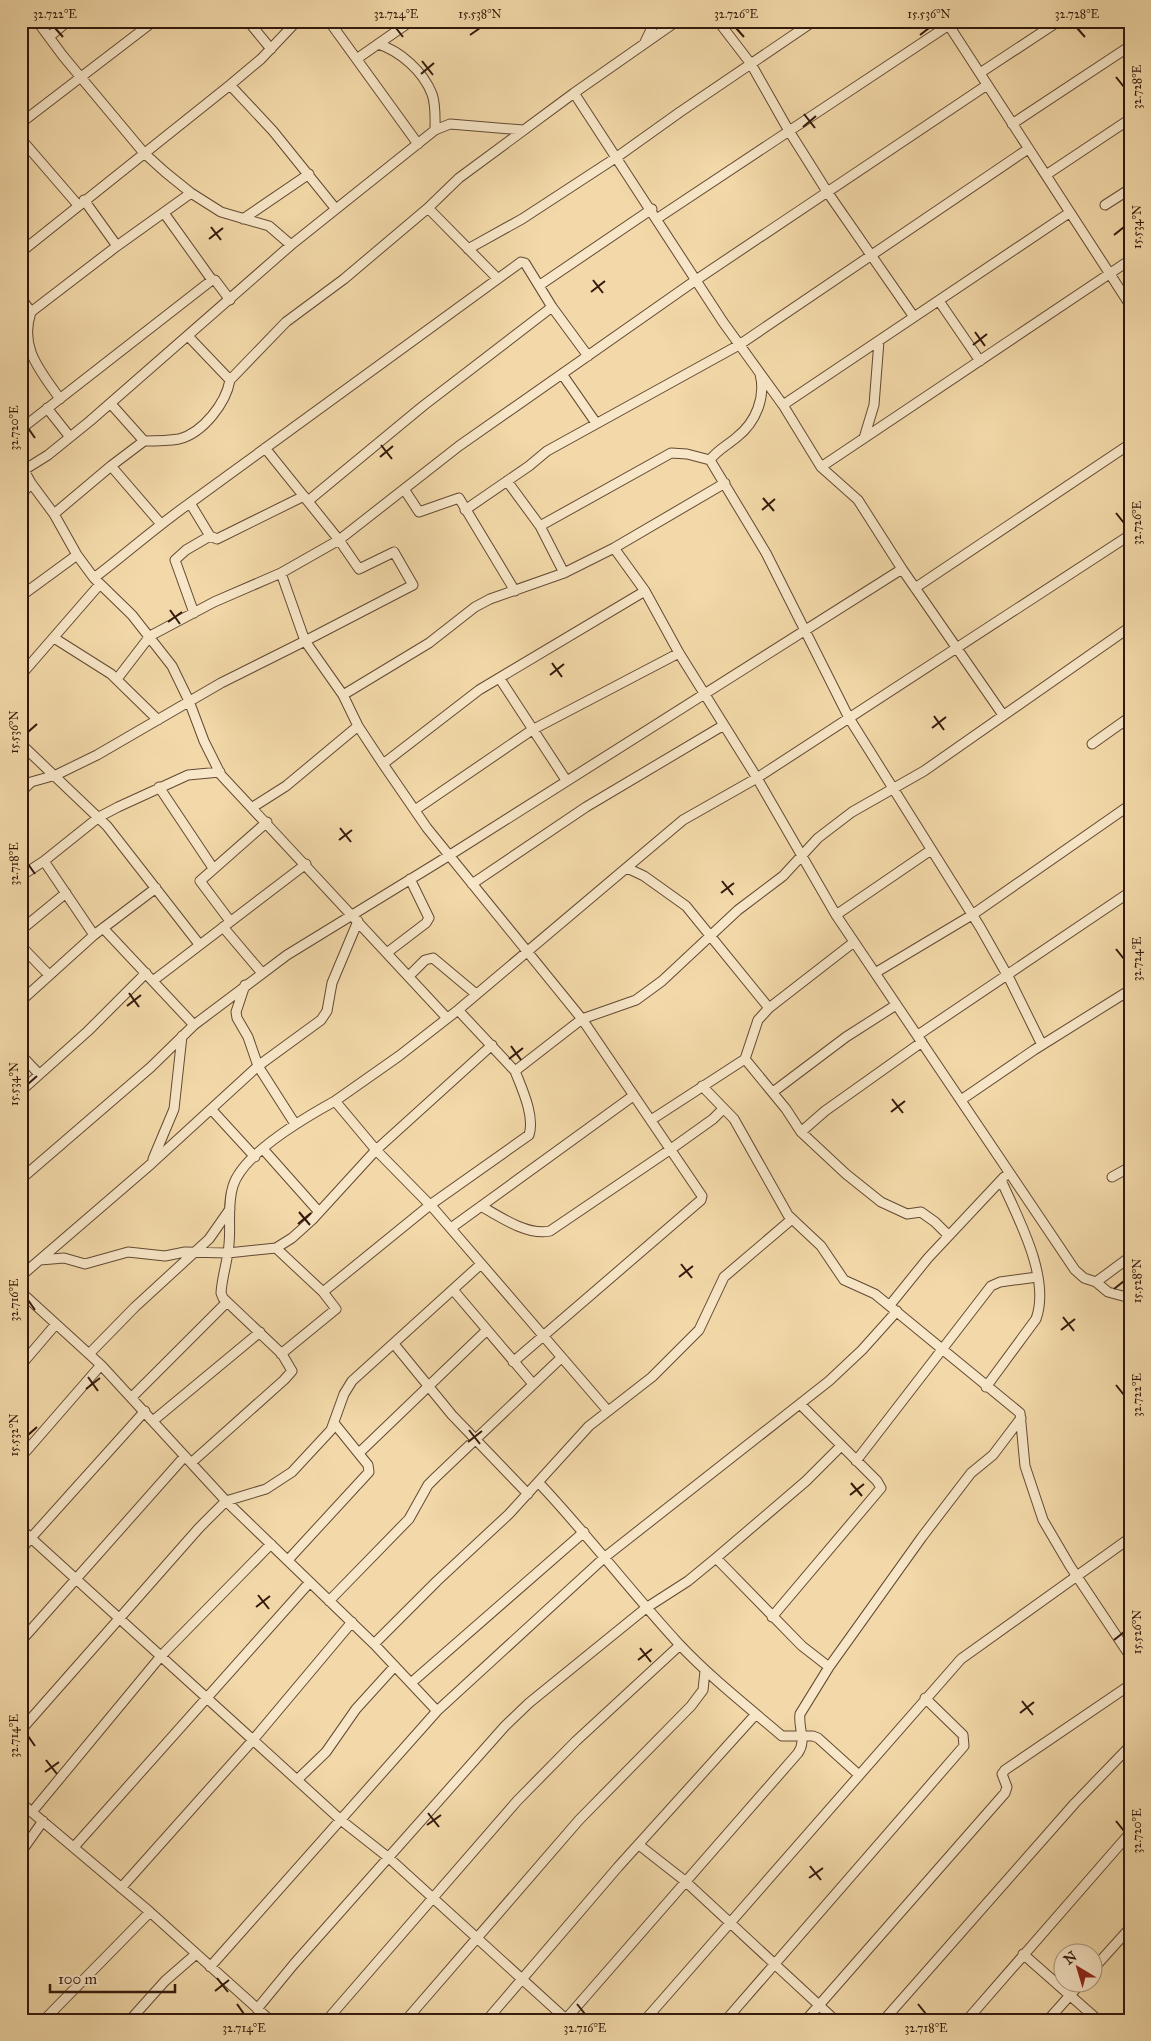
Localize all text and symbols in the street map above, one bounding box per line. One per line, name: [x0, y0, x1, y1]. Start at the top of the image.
text: 32.722°E: [33, 7, 77, 21]
text: 32.724°E: [374, 7, 419, 21]
text: 15.538°N: [458, 7, 502, 21]
text: 32.726°E: [714, 7, 758, 21]
text: 15.536°N: [907, 7, 951, 21]
text: 32.728°E: [1055, 7, 1100, 21]
text: 32.728°E: [1130, 64, 1144, 109]
text: 15.534°N: [1130, 205, 1144, 249]
text: 32.720°E: [7, 405, 21, 450]
text: 32.726°E: [1130, 501, 1144, 545]
text: 15.536°N: [7, 710, 21, 754]
text: 32.718°E: [7, 842, 21, 886]
text: 32.724°E: [1130, 936, 1144, 981]
text: 15.534°N: [7, 1062, 21, 1106]
text: 15.528°N: [1130, 1259, 1144, 1303]
text: 32.716°E: [7, 1278, 21, 1321]
text: 32.722°E: [1130, 1373, 1144, 1417]
text: 15.532°N: [7, 1413, 21, 1457]
text: 15.526°N: [1130, 1610, 1144, 1654]
text: 32.714°E: [7, 1714, 21, 1758]
text: 32.720°E: [1130, 1808, 1144, 1853]
north arrow: [1054, 1944, 1104, 1994]
text: N: [1060, 1948, 1080, 1969]
scale bar: [50, 1961, 175, 1993]
text: 100 m: [58, 1970, 98, 1988]
text: 32.714°E: [222, 2021, 266, 2035]
text: 32.716°E: [564, 2021, 607, 2035]
text: 32.718°E: [904, 2021, 948, 2035]

